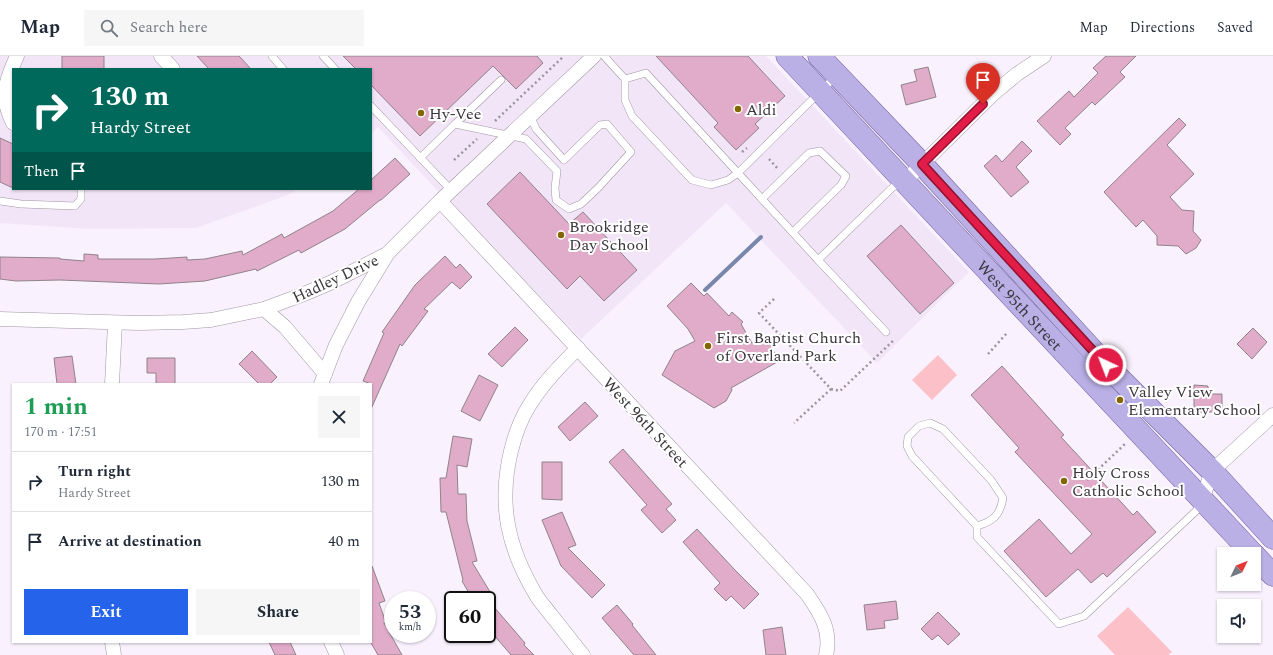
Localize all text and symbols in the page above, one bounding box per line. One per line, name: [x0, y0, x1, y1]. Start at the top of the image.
search box: [84, 10, 364, 46]
text: Map: [20, 13, 60, 42]
text: Search here: [130, 16, 208, 39]
icon: search: [98, 17, 120, 39]
text: Map: [1080, 17, 1108, 38]
text: Directions: [1130, 17, 1195, 38]
text: Saved: [1217, 17, 1253, 38]
pin: [966, 63, 1000, 104]
icon: arrive: [972, 69, 994, 91]
text: 130 m: [90, 75, 169, 118]
icon: right: [24, 84, 76, 136]
place label: Aldi: [746, 98, 777, 122]
place label: Hy-Vee: [429, 102, 482, 126]
marker: Aldi: [733, 104, 743, 114]
marker: Hy-Vee: [416, 108, 426, 118]
text: Hardy Street: [90, 114, 191, 141]
text: Then: [24, 160, 59, 183]
icon: arrive: [67, 160, 89, 182]
place label: Brookridge Day School: [569, 215, 649, 257]
marker: Brookridge Day School: [556, 230, 566, 240]
street label: Hadley Drive: [288, 248, 383, 309]
street label: West 95th Street: [971, 255, 1068, 357]
place label: First Baptist Church of Overland Park: [716, 326, 861, 368]
marker: First Baptist Church of Overland Park: [703, 341, 713, 351]
position arrow: [1085, 344, 1127, 386]
street label: West 96th Street: [597, 372, 694, 474]
place label: Valley View Elementary School: [1128, 380, 1261, 422]
text: 1 min: [24, 389, 88, 425]
marker: Valley View Elementary School: [1115, 395, 1125, 405]
button: close: [318, 396, 360, 438]
text: 170 m · 17:51: [24, 422, 97, 442]
text: Turn right: [58, 460, 131, 483]
place label: Holy Cross Catholic School: [1072, 461, 1184, 503]
text: 130 m: [321, 470, 360, 493]
icon: right: [24, 471, 46, 493]
marker: Holy Cross Catholic School: [1059, 476, 1069, 486]
text: Hardy Street: [58, 483, 131, 503]
text: Arrive at destination: [58, 530, 202, 553]
text: 40 m: [328, 530, 360, 553]
icon: arrive: [24, 531, 46, 553]
north arrow: [1217, 547, 1261, 591]
map controls: [1217, 547, 1261, 643]
button: Exit: [24, 589, 188, 635]
button: Share: [196, 589, 360, 635]
speed limit sign: 60: [444, 591, 496, 643]
text: 53: [399, 597, 421, 627]
button: sound: [1217, 599, 1261, 643]
text: km/h: [399, 619, 421, 635]

